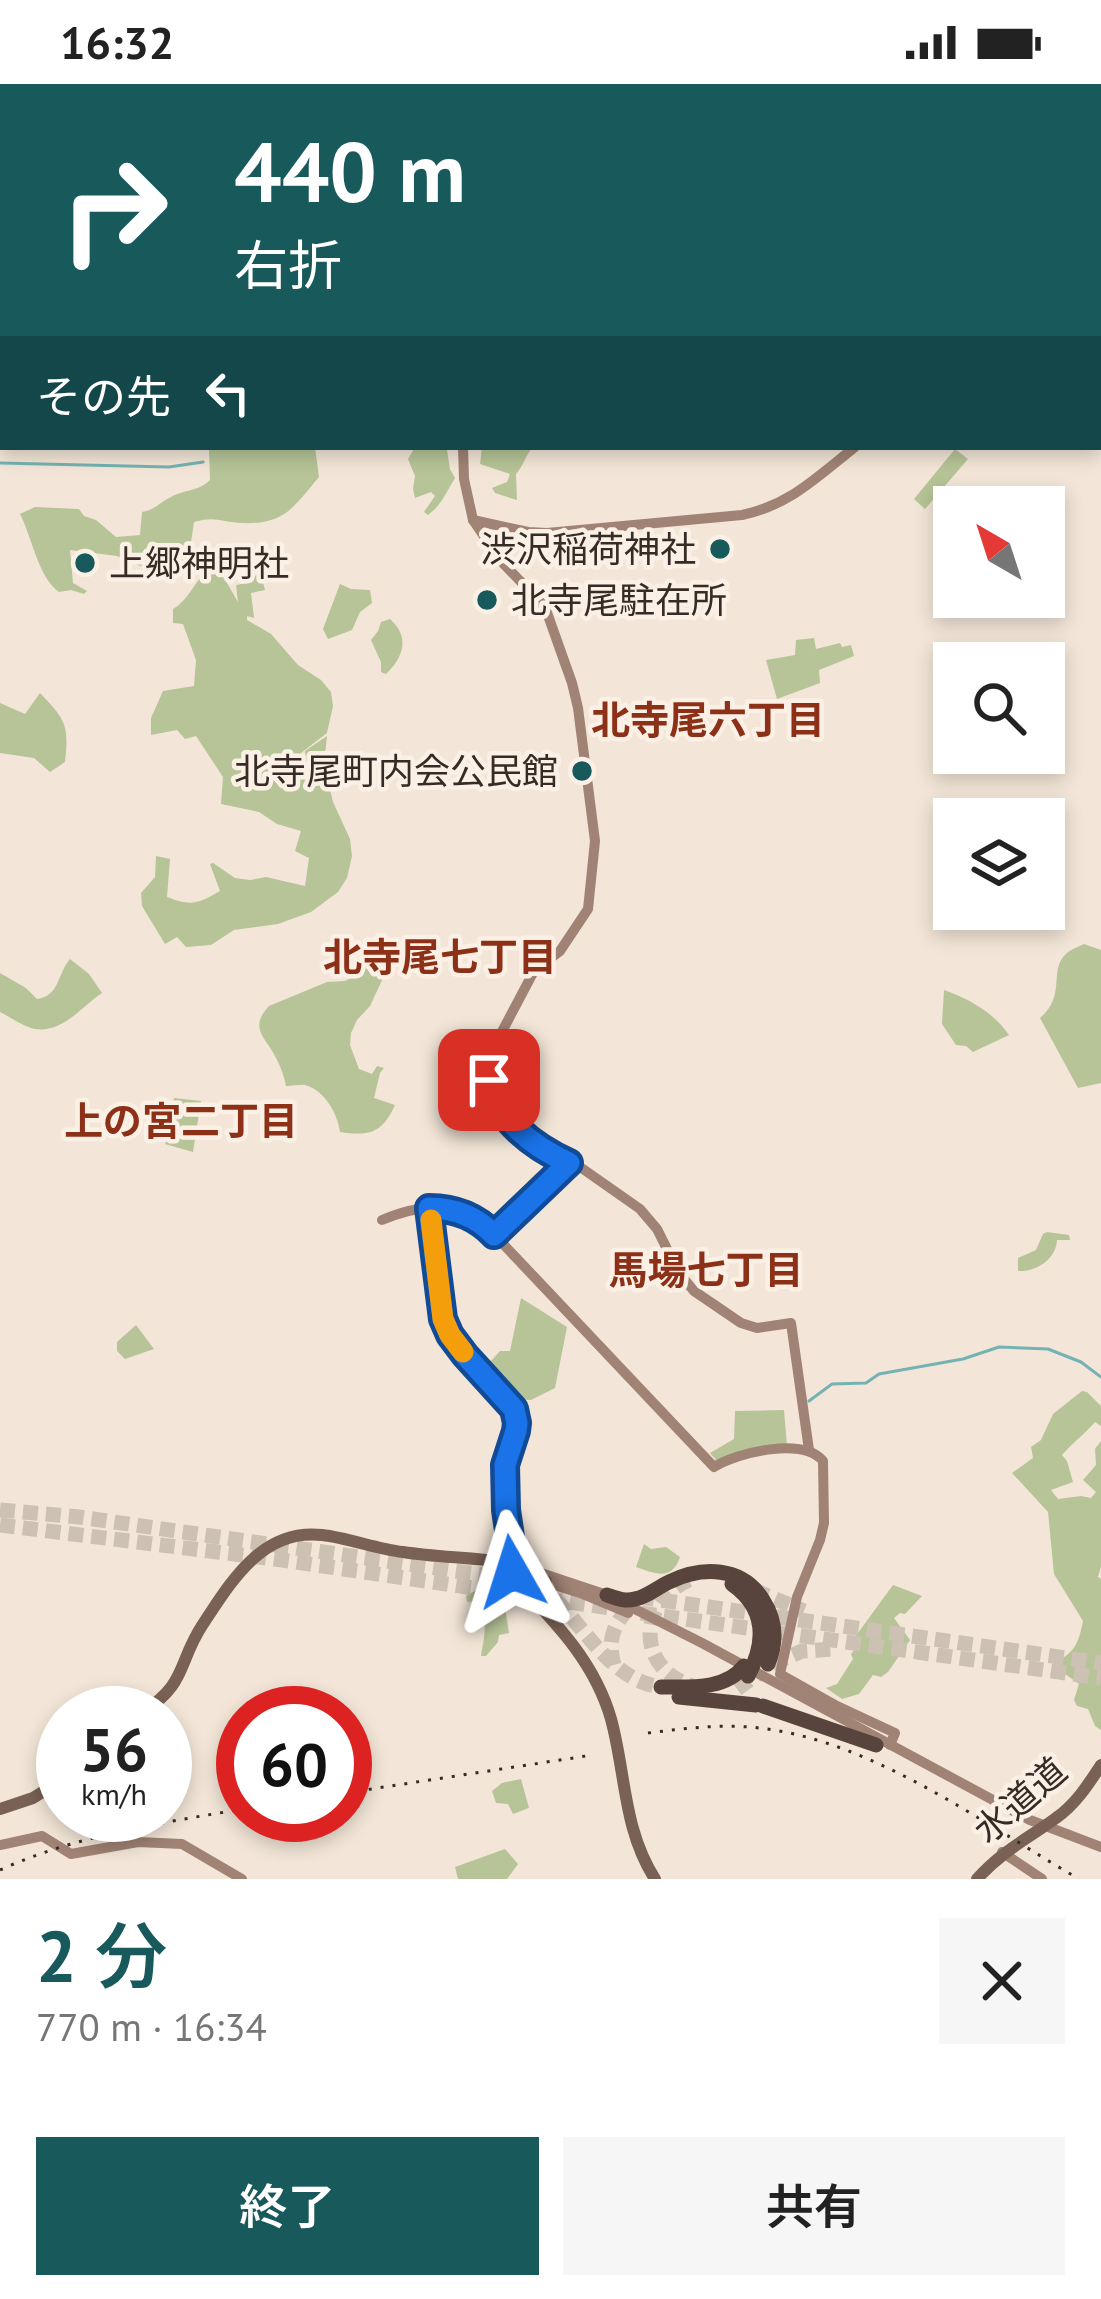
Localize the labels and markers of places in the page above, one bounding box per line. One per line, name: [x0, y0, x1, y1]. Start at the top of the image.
place label: 渋沢稲荷神社: [480, 525, 696, 572]
marker: 渋沢稲荷神社: [707, 536, 733, 562]
place label: 上郷神明社: [109, 539, 289, 586]
marker: 上郷神明社: [72, 550, 98, 576]
place label: 北寺尾駐在所: [511, 576, 727, 623]
marker: 北寺尾駐在所: [474, 587, 500, 613]
place label: 北寺尾町内会公民館: [234, 747, 558, 794]
marker: 北寺尾町内会公民館: [569, 758, 595, 784]
pin: [438, 1029, 540, 1131]

